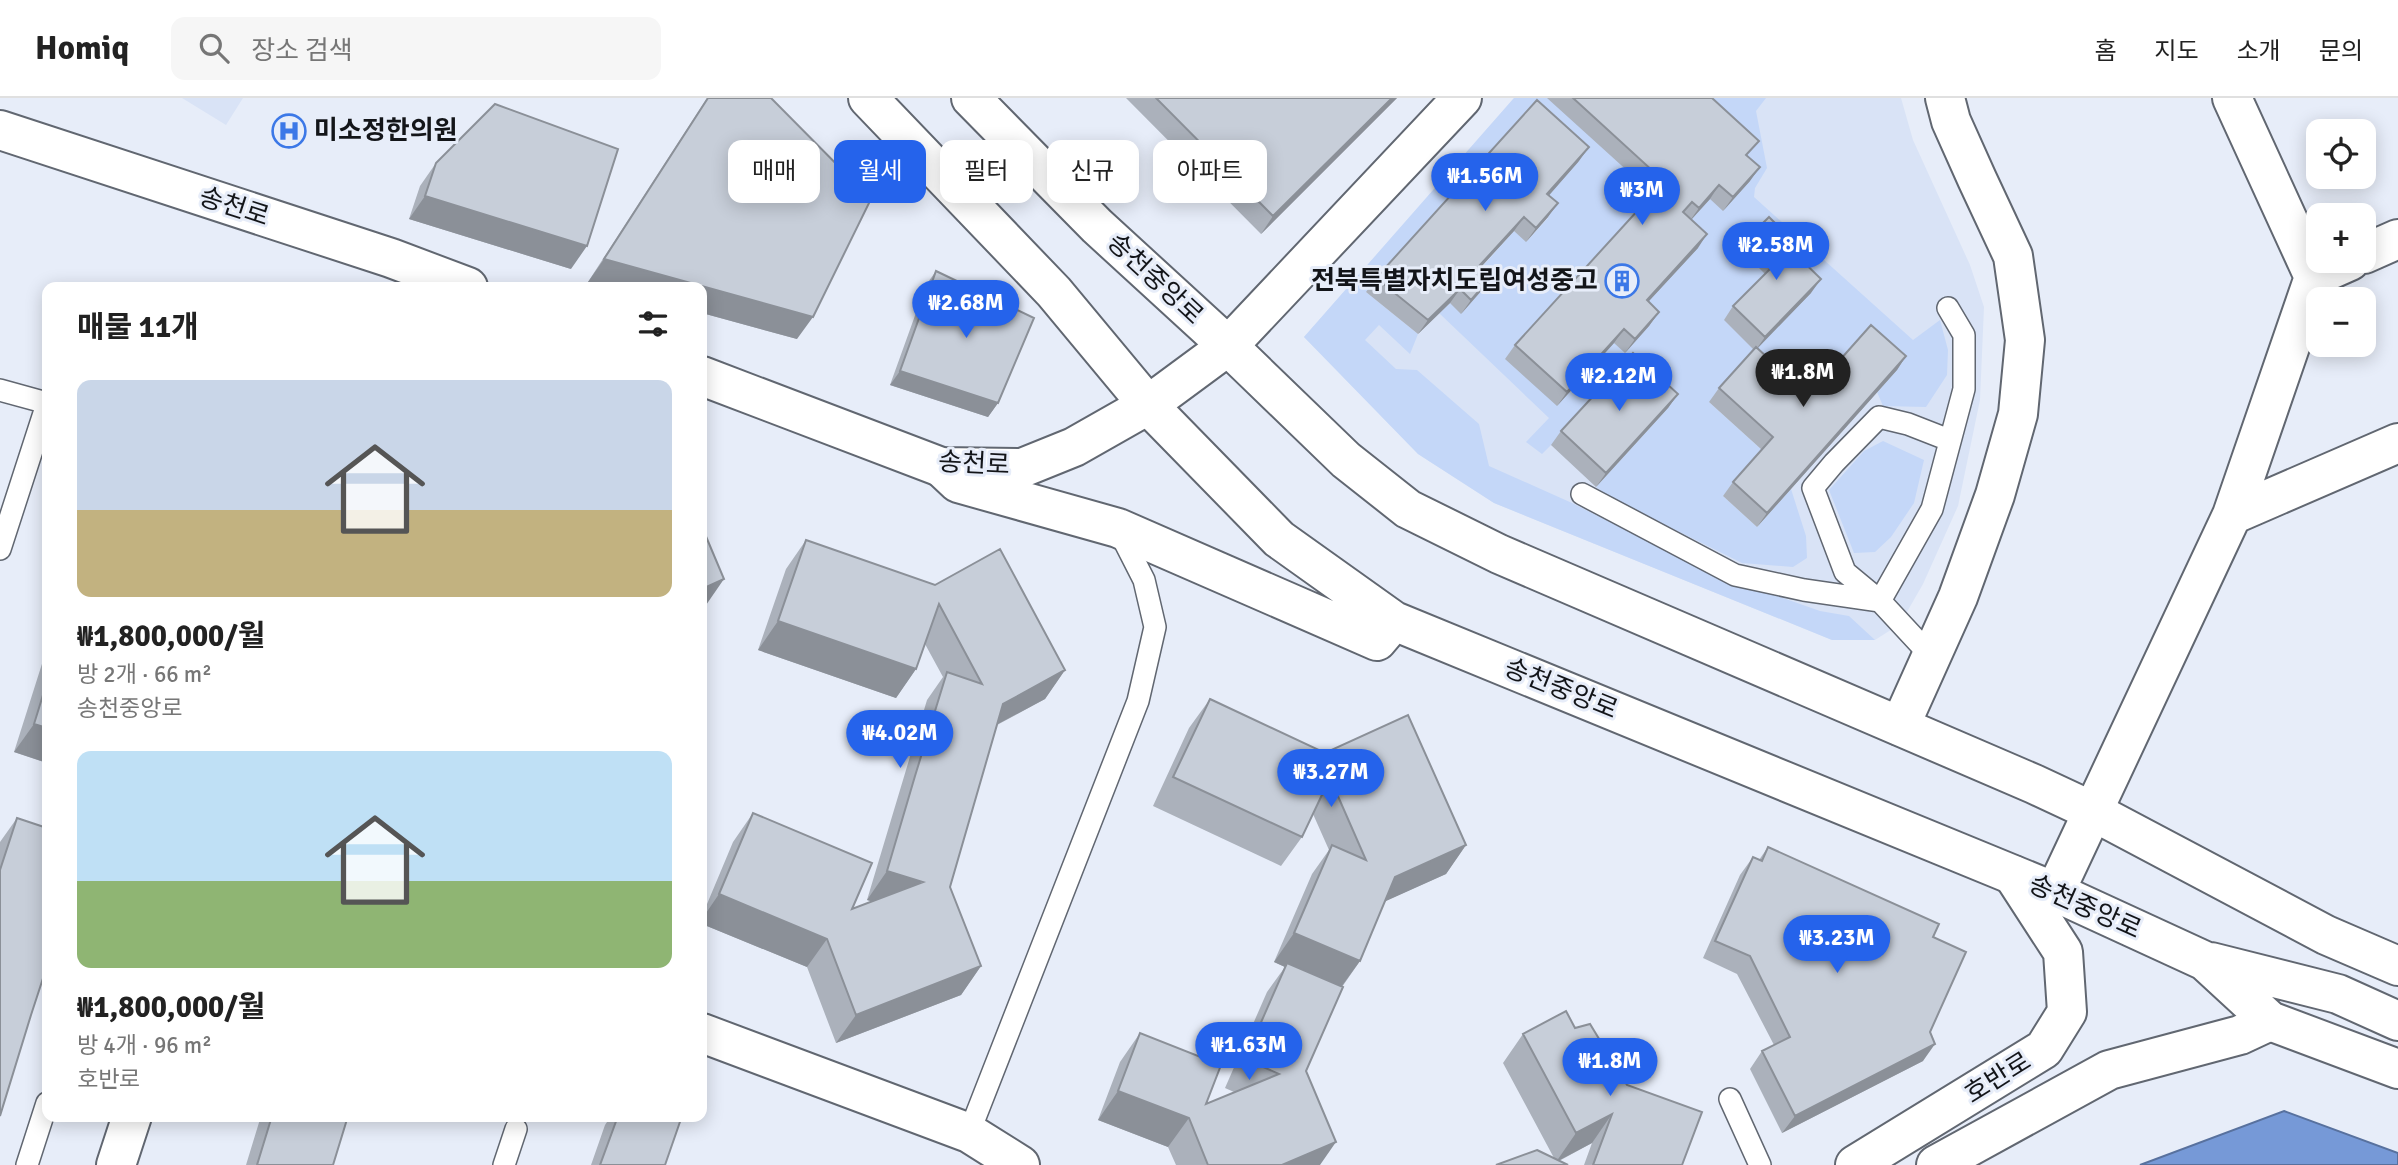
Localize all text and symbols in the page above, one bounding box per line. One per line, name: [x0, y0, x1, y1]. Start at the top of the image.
search box: [171, 17, 661, 80]
text: Homiq: [35, 28, 129, 69]
icon: search: [195, 29, 233, 67]
text: 장소 검색: [251, 35, 353, 67]
text: 홈: [2094, 36, 2116, 66]
text: 지도: [2154, 36, 2199, 66]
text: 소개: [2237, 36, 2281, 66]
text: 문의: [2319, 36, 2363, 66]
hospital icon: 미소정한의원: [270, 112, 308, 150]
place label: 미소정한의원: [314, 115, 458, 147]
map controls: [2306, 119, 2376, 357]
button: locate: [2306, 119, 2376, 189]
chip: 매매: [728, 140, 820, 203]
chip: 월세: [834, 140, 926, 203]
chip: 필터: [940, 140, 1033, 203]
chip: 신규: [1047, 140, 1139, 203]
chip: 아파트: [1153, 140, 1267, 203]
pin: ₩1.56M: [1428, 153, 1542, 213]
text: ₩1.56M: [1447, 161, 1523, 190]
pin: ₩3M: [1608, 167, 1676, 227]
text: ₩3M: [1620, 175, 1664, 204]
street label: 송천로: [195, 181, 273, 233]
button: +: [2306, 203, 2376, 273]
pin: ₩2.58M: [1719, 222, 1833, 282]
street label: 송천중앙로: [1100, 227, 1210, 331]
text: ₩2.58M: [1738, 230, 1814, 259]
building icon: 전북특별자치도립여성중고: [1603, 262, 1641, 300]
place label: 전북특별자치도립여성중고: [1311, 265, 1598, 297]
pin: ₩2.68M: [909, 280, 1023, 340]
button: −: [2306, 287, 2376, 357]
text: ₩2.68M: [928, 288, 1004, 317]
icon: filters: [634, 305, 672, 343]
text: 매물 11개: [77, 309, 199, 346]
pin: ₩1.8M: [1754, 350, 1852, 409]
pin: ₩2.12M: [1562, 354, 1676, 413]
text: ₩1.8M: [1771, 357, 1835, 386]
text: ₩2.12M: [1581, 361, 1657, 390]
icon: home: [312, 426, 438, 552]
street label: 송천로: [937, 446, 1011, 482]
text: ₩1,800,000/월: [77, 618, 265, 655]
street label: 송천중앙로: [1500, 652, 1622, 726]
text: 방 2개 · 66 m²: [77, 660, 212, 689]
text: 송천중앙로: [77, 694, 183, 723]
pin: ₩4.02M: [843, 710, 957, 770]
text: ₩4.02M: [862, 718, 938, 747]
pin: ₩3.27M: [1274, 750, 1388, 809]
text: ₩3.27M: [1293, 757, 1369, 786]
icon: home: [312, 797, 438, 923]
street label: 송천중앙로: [2024, 868, 2146, 946]
pin: ₩3.23M: [1780, 916, 1894, 975]
text: ₩3.23M: [1799, 923, 1875, 952]
text: ₩1,800,000/월: [77, 989, 265, 1026]
pin: ₩1.63M: [1192, 1023, 1306, 1082]
text: ₩1.63M: [1211, 1030, 1287, 1059]
text: 방 4개 · 96 m²: [77, 1031, 212, 1060]
pin: ₩1.8M: [1561, 1038, 1659, 1098]
street label: 호반로: [1959, 1045, 2037, 1111]
text: ₩1.8M: [1578, 1046, 1642, 1075]
text: 호반로: [77, 1065, 140, 1094]

